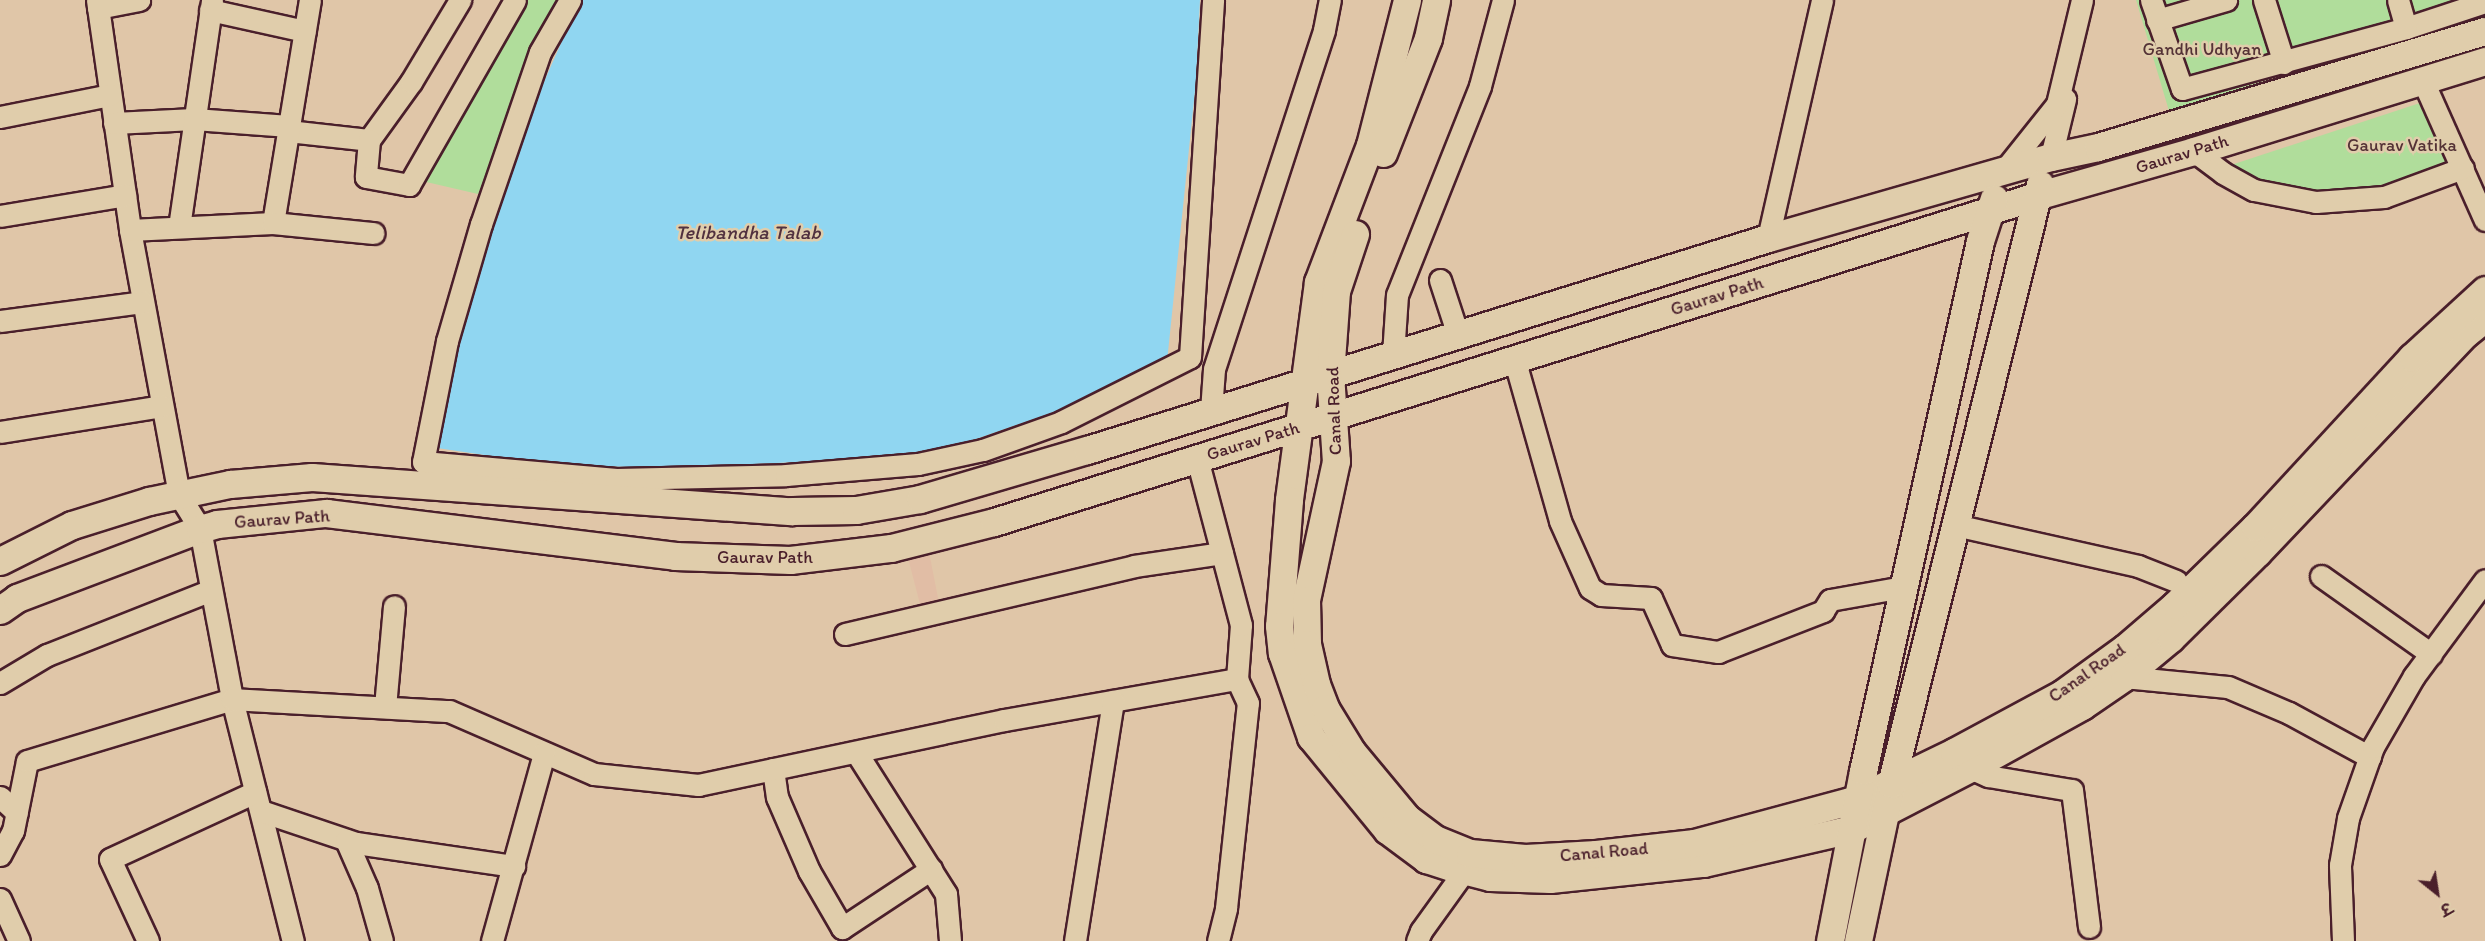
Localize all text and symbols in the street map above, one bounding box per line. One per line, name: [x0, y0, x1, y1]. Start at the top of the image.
park label: Gandhi Udhyan: [2143, 38, 2261, 60]
street label: Gaurav Path: [2133, 130, 2231, 178]
park label: Gaurav Vatika: [2347, 134, 2457, 156]
water label: Telibandha Talab: [676, 220, 820, 244]
street label: Gaurav Path: [1668, 272, 1766, 320]
street label: Canal Road: [1322, 367, 1346, 455]
street label: Gaurav Path: [1204, 417, 1302, 465]
street label: Gaurav Path: [234, 505, 330, 533]
street label: Gaurav Path: [717, 546, 813, 568]
street label: Canal Road: [2045, 639, 2129, 707]
street label: Canal Road: [1559, 837, 1649, 867]
north arrow: [2407, 863, 2467, 923]
text: उ: [2437, 898, 2456, 920]

